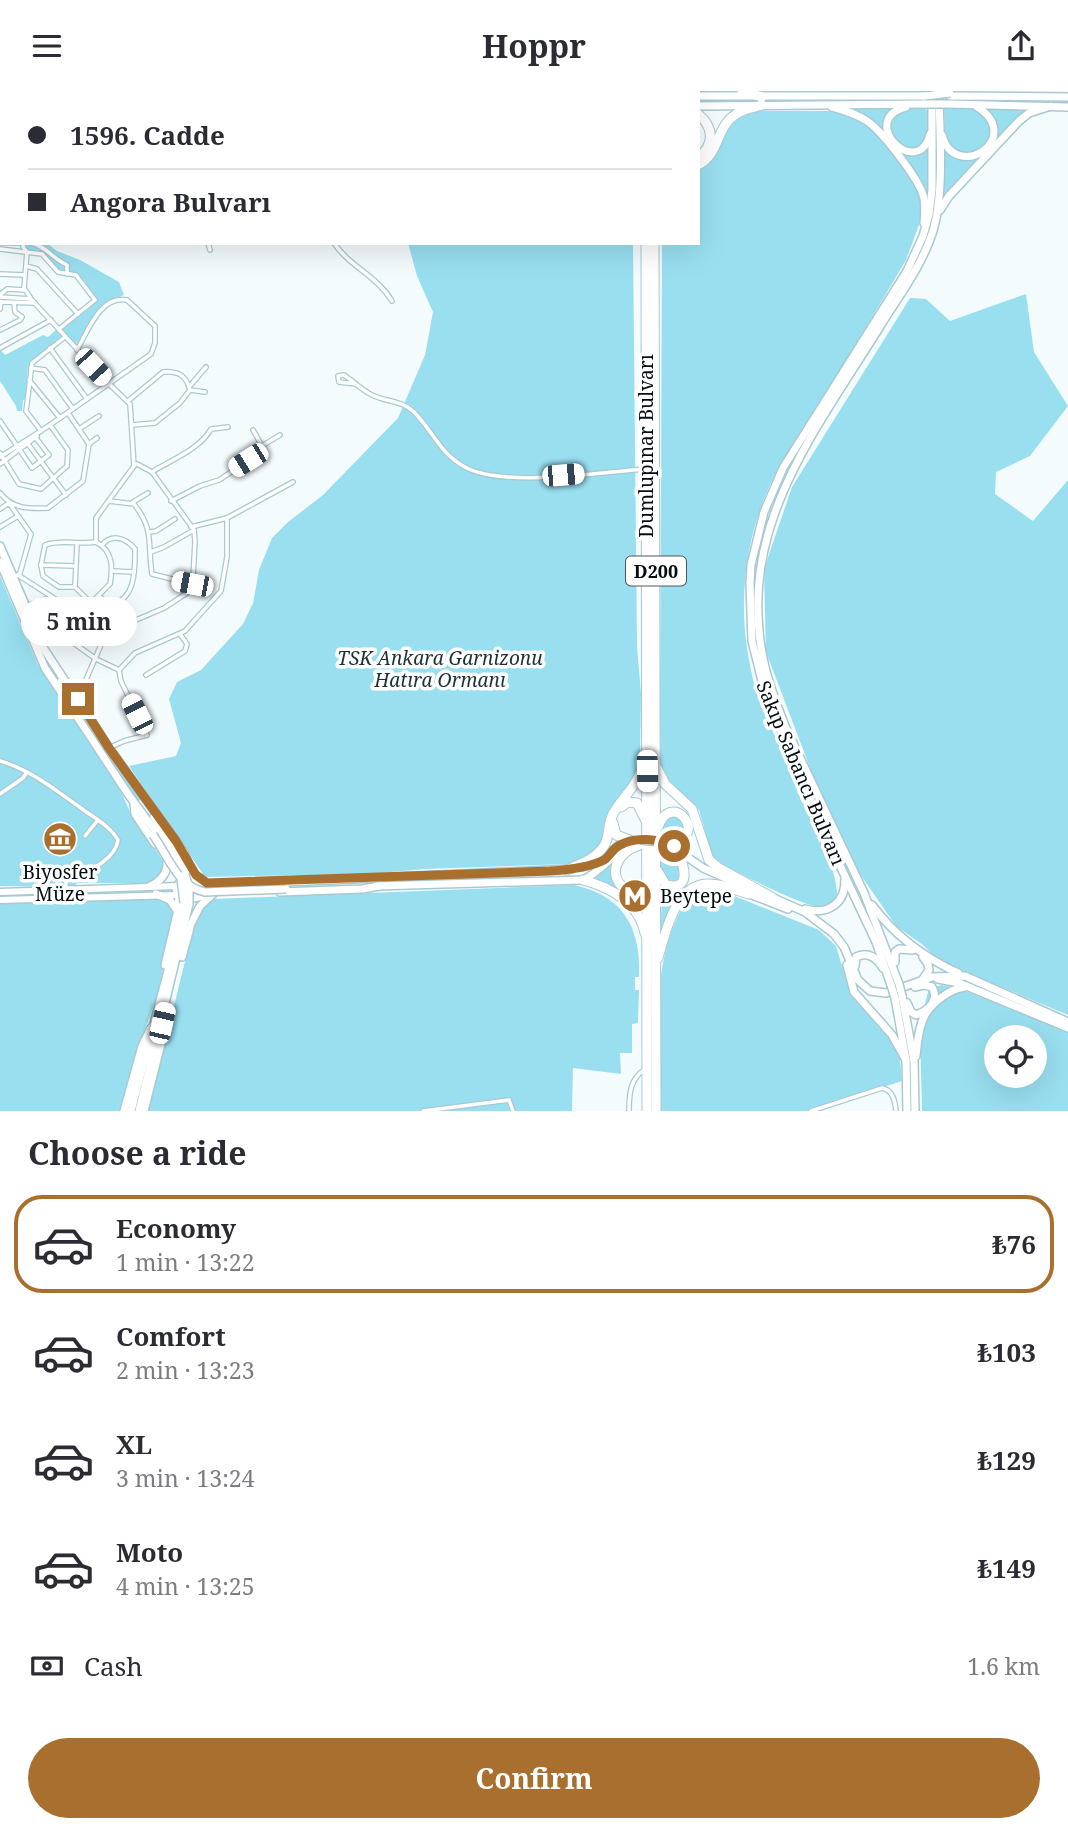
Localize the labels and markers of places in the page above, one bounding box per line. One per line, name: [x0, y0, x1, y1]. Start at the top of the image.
museum icon: Biyosfer Müze: [41, 820, 79, 858]
place label: Biyosfer Müze: [23, 859, 97, 907]
metro station icon: Beytepe: [616, 877, 654, 915]
place label: Beytepe: [660, 883, 732, 909]

